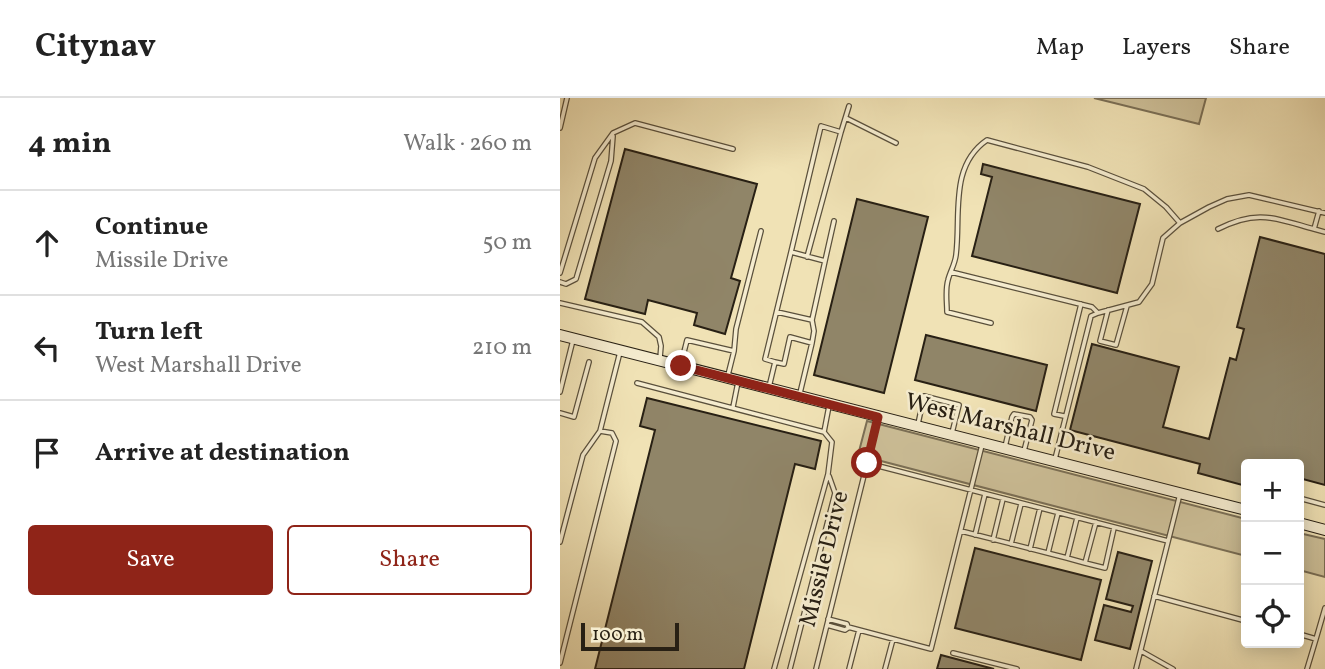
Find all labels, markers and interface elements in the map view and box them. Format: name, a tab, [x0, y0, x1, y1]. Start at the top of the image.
text: Citynav	[35, 25, 156, 71]
text: Map	[1036, 31, 1084, 65]
text: Layers	[1122, 31, 1191, 65]
text: Share	[1229, 31, 1290, 65]
text: 4 min	[28, 123, 112, 165]
text: Walk · 260 m	[403, 128, 532, 160]
text: Continue	[95, 209, 208, 245]
icon: ahead	[28, 224, 66, 262]
text: 50 m	[483, 227, 532, 259]
text: Missile Drive	[95, 245, 229, 277]
text: Turn left	[95, 314, 203, 350]
icon: left	[28, 329, 66, 367]
text: 210 m	[472, 332, 532, 364]
text: West Marshall Drive	[95, 350, 302, 382]
route end	[665, 350, 696, 381]
street label: West Marshall Drive	[901, 385, 1119, 471]
icon: arrive	[28, 434, 66, 472]
text: Arrive at destination	[95, 435, 350, 471]
route start	[851, 447, 882, 478]
map controls	[1241, 459, 1304, 648]
button: +	[1241, 459, 1304, 522]
street label: Missile Drive	[792, 487, 858, 631]
button: −	[1241, 522, 1304, 585]
button: Save	[28, 525, 273, 595]
button: Share	[287, 525, 532, 595]
button: locate	[1241, 585, 1304, 648]
scale bar	[581, 620, 679, 652]
text: 100 m	[592, 622, 643, 648]

